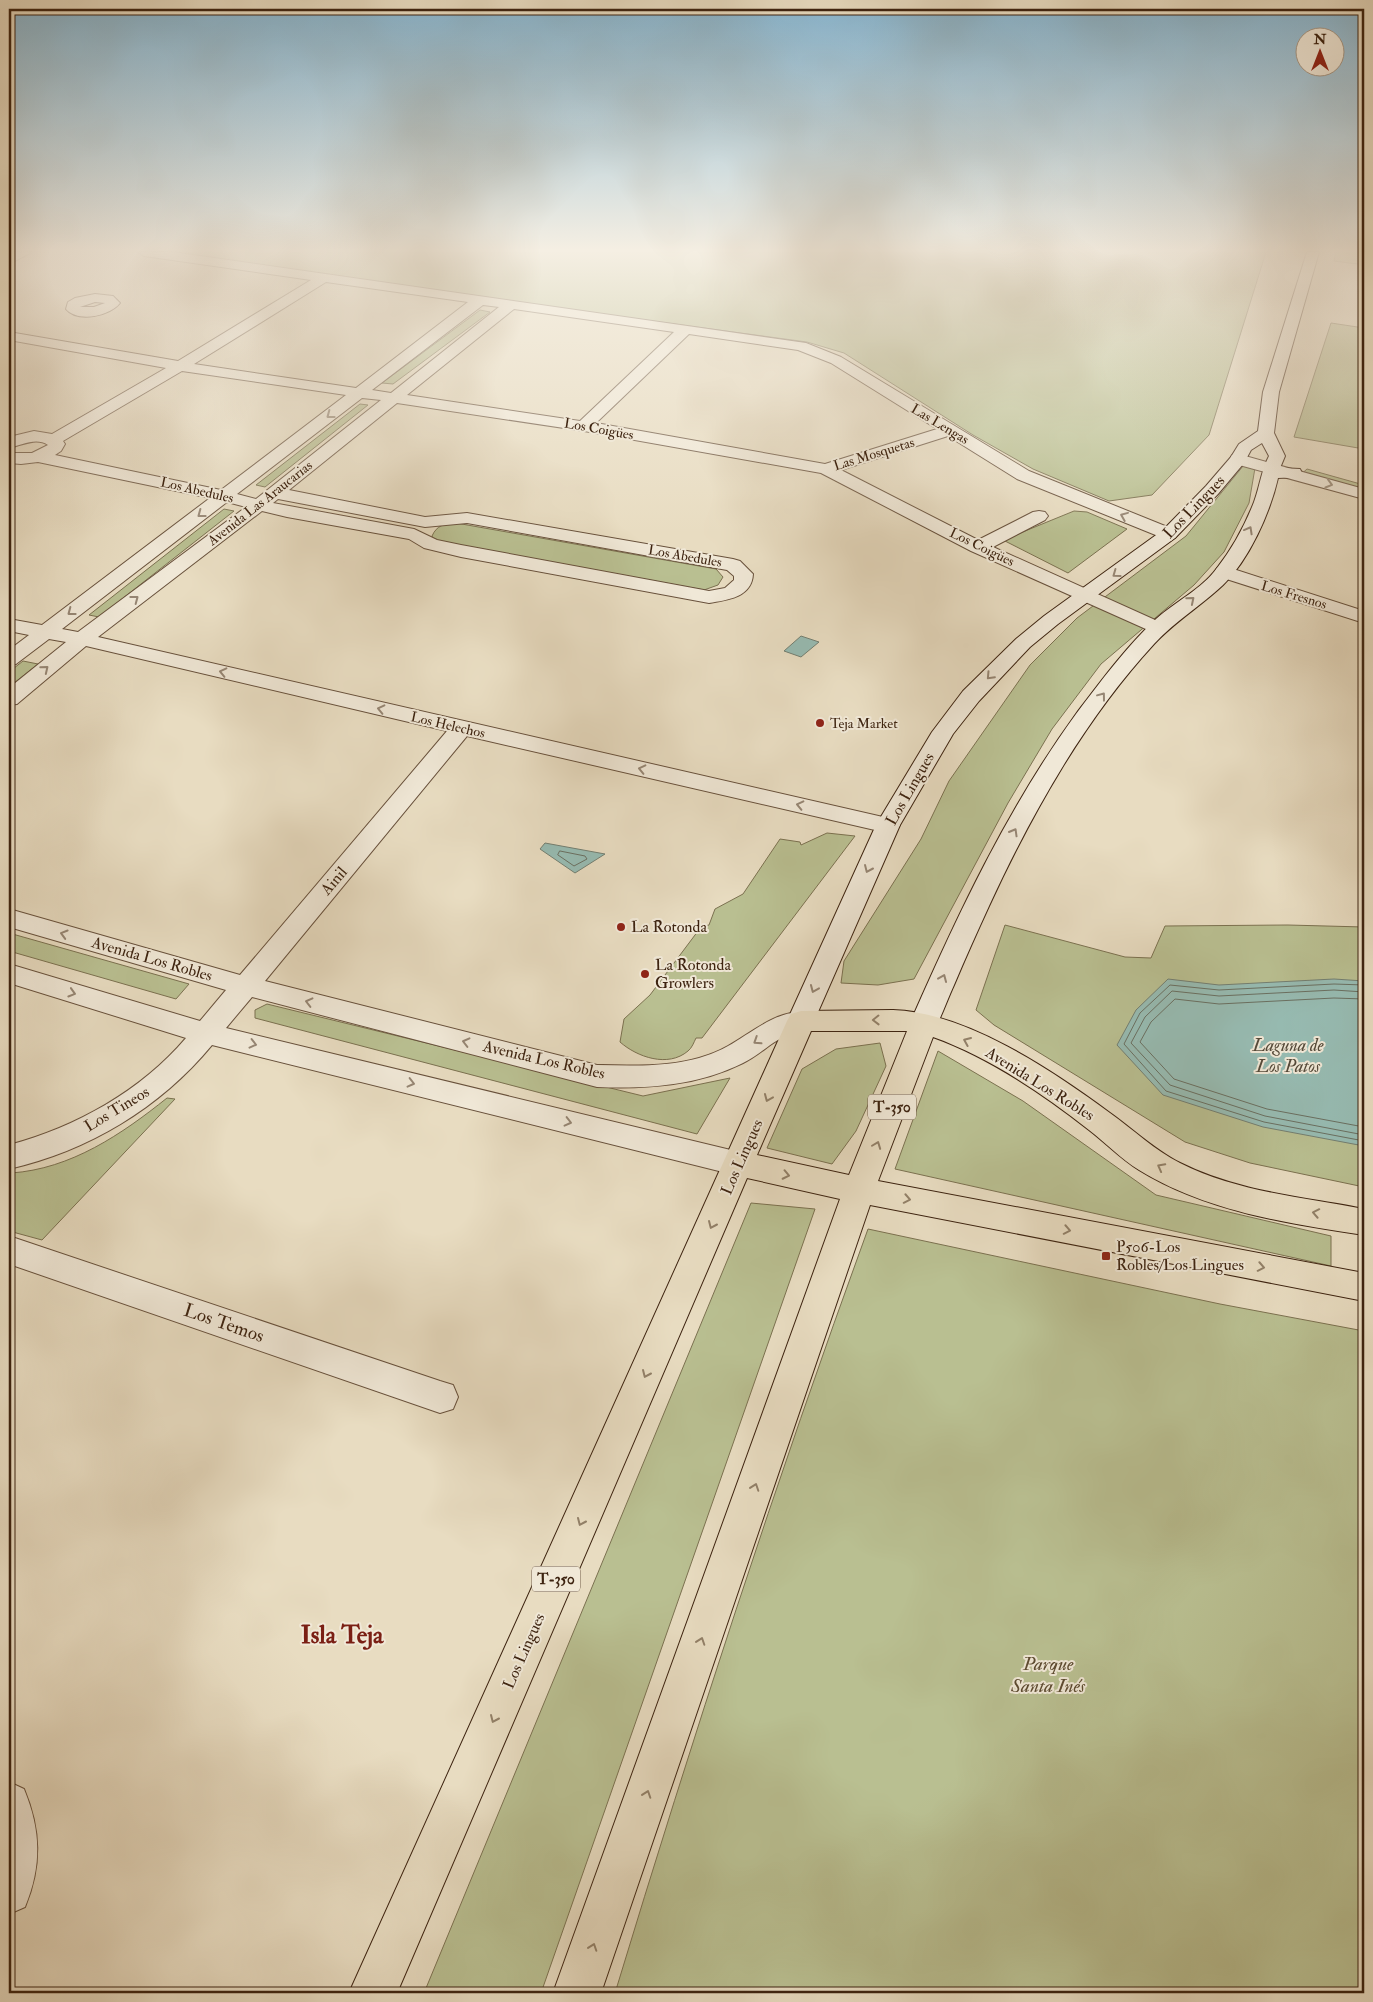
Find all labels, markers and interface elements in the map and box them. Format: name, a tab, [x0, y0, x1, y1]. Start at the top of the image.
north arrow	[1296, 28, 1346, 78]
text: N	[1313, 31, 1327, 48]
street label: Las Lengas	[908, 400, 972, 448]
one-way arrow	[327, 410, 336, 418]
street label: Los Coigües	[563, 415, 635, 444]
street label: Las Mosquetas	[831, 434, 917, 474]
street label: Avenida Las Araucarias	[203, 457, 316, 550]
street label: Los Lingues	[1159, 471, 1229, 543]
street label: Los Abedules	[159, 473, 235, 507]
one-way arrow	[1325, 478, 1333, 488]
one-way arrow	[197, 508, 207, 517]
one-way arrow	[1120, 512, 1129, 522]
street label: Los Coigües	[947, 524, 1017, 570]
one-way arrow	[1242, 526, 1252, 535]
street label: Los Abedules	[647, 541, 723, 571]
one-way arrow	[1112, 568, 1122, 577]
street label: Los Fresnos	[1259, 577, 1329, 613]
one-way arrow	[129, 596, 139, 605]
one-way arrow	[1185, 598, 1194, 606]
one-way arrow	[67, 606, 77, 615]
one-way arrow	[40, 665, 49, 674]
one-way arrow	[218, 667, 227, 678]
one-way arrow	[986, 670, 995, 679]
one-way arrow	[1096, 692, 1105, 702]
one-way arrow	[376, 704, 385, 715]
street label: Los Helechos	[409, 708, 487, 742]
place label: Teja Market	[830, 715, 898, 732]
marker: Teja Market	[814, 717, 826, 729]
street label: Los Lingues	[881, 749, 939, 829]
one-way arrow	[637, 764, 646, 775]
one-way arrow	[796, 800, 805, 811]
one-way arrow	[1007, 828, 1017, 837]
street label: Ainil	[316, 863, 352, 900]
one-way arrow	[864, 864, 874, 873]
place label: La Rotonda	[631, 917, 707, 937]
marker: La Rotonda	[615, 921, 627, 933]
one-way arrow	[60, 929, 69, 939]
street label: Avenida Los Robles	[88, 932, 215, 986]
place label: La Rotonda Growlers	[655, 955, 731, 993]
marker: La Rotonda Growlers	[639, 968, 651, 980]
one-way arrow	[937, 974, 948, 983]
one-way arrow	[810, 984, 820, 993]
one-way arrow	[68, 987, 76, 997]
one-way arrow	[304, 997, 313, 1008]
one-way arrow	[872, 1015, 880, 1025]
water label: Laguna de Los Patos	[1251, 1034, 1325, 1078]
one-way arrow	[753, 1035, 762, 1044]
street label: Avenida Los Robles	[480, 1036, 607, 1084]
one-way arrow	[963, 1036, 972, 1047]
one-way arrow	[462, 1037, 471, 1048]
one-way arrow	[248, 1038, 257, 1049]
street label: Avenida Los Robles	[981, 1042, 1098, 1126]
one-way arrow	[406, 1077, 415, 1088]
street label: Los Tineos	[81, 1082, 153, 1136]
one-way arrow	[763, 1093, 774, 1102]
road number: T-350	[868, 1094, 916, 1120]
one-way arrow	[564, 1116, 573, 1127]
street label: Los Lingues	[716, 1116, 768, 1198]
one-way arrow	[871, 1141, 881, 1150]
one-way arrow	[1158, 1163, 1167, 1173]
one-way arrow	[782, 1169, 791, 1179]
one-way arrow	[903, 1194, 912, 1204]
one-way arrow	[1312, 1208, 1321, 1218]
one-way arrow	[708, 1220, 718, 1229]
one-way arrow	[1062, 1224, 1071, 1234]
place label: P506-Los Robles/Los Lingues	[1116, 1237, 1244, 1275]
marker: P506-Los Robles/Los Lingues	[1100, 1250, 1112, 1262]
one-way arrow	[1256, 1261, 1265, 1272]
street label: Los Temos	[181, 1298, 267, 1348]
one-way arrow	[642, 1369, 653, 1378]
one-way arrow	[749, 1484, 759, 1492]
one-way arrow	[576, 1517, 587, 1526]
road number: T-350	[532, 1566, 580, 1592]
street label: Los Lingues	[498, 1610, 550, 1692]
district label: Isla Teja	[301, 1620, 384, 1651]
one-way arrow	[695, 1637, 705, 1645]
park label: Parque Santa Inés	[1010, 1652, 1086, 1698]
one-way arrow	[490, 1714, 501, 1723]
one-way arrow	[641, 1790, 651, 1799]
one-way arrow	[587, 1944, 597, 1952]

